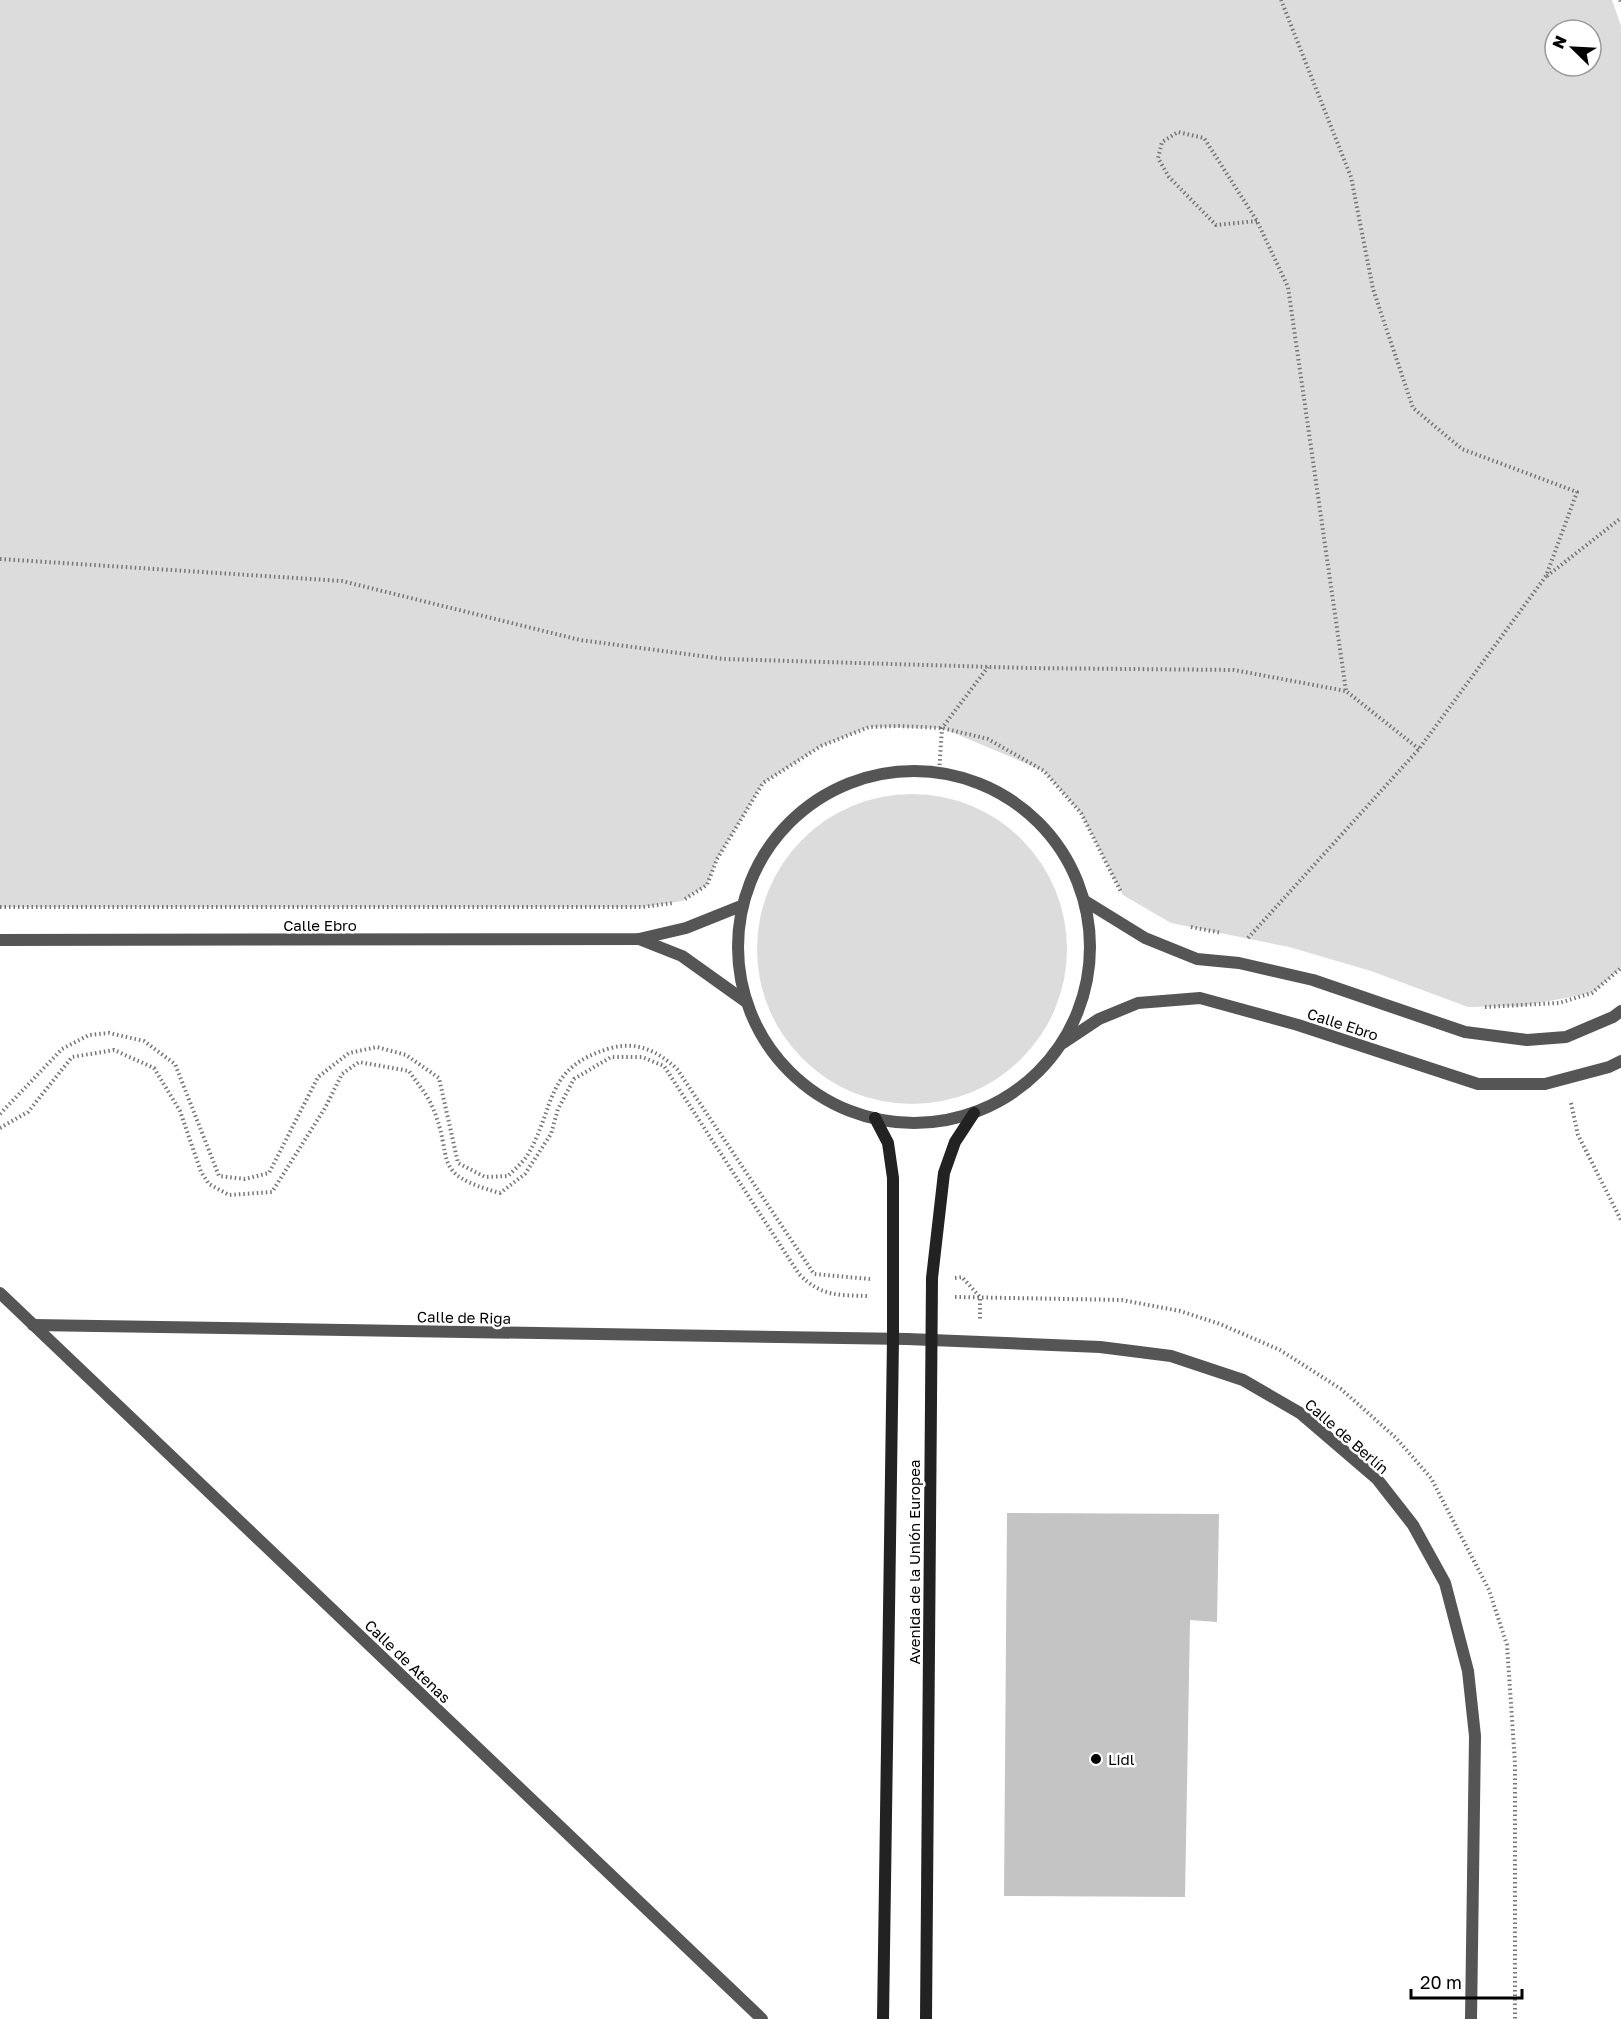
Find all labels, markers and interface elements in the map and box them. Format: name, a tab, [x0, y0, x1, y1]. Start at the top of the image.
north arrow	[1543, 18, 1603, 78]
text: N	[1548, 32, 1571, 52]
street label: Calle Ebro	[283, 916, 357, 934]
street label: Calle Ebro	[1305, 1004, 1381, 1044]
street label: Calle de Riga	[417, 1307, 511, 1327]
street label: Calle de Berlín	[1302, 1395, 1392, 1477]
street label: Avenida de la Unión Europea	[905, 1460, 923, 1664]
street label: Calle de Atenas	[361, 1616, 455, 1706]
place label: Lidl	[1108, 1750, 1135, 1768]
marker: Lidl	[1089, 1752, 1103, 1766]
scale bar	[1411, 1962, 1522, 2000]
text: 20 m	[1420, 1971, 1462, 1993]

